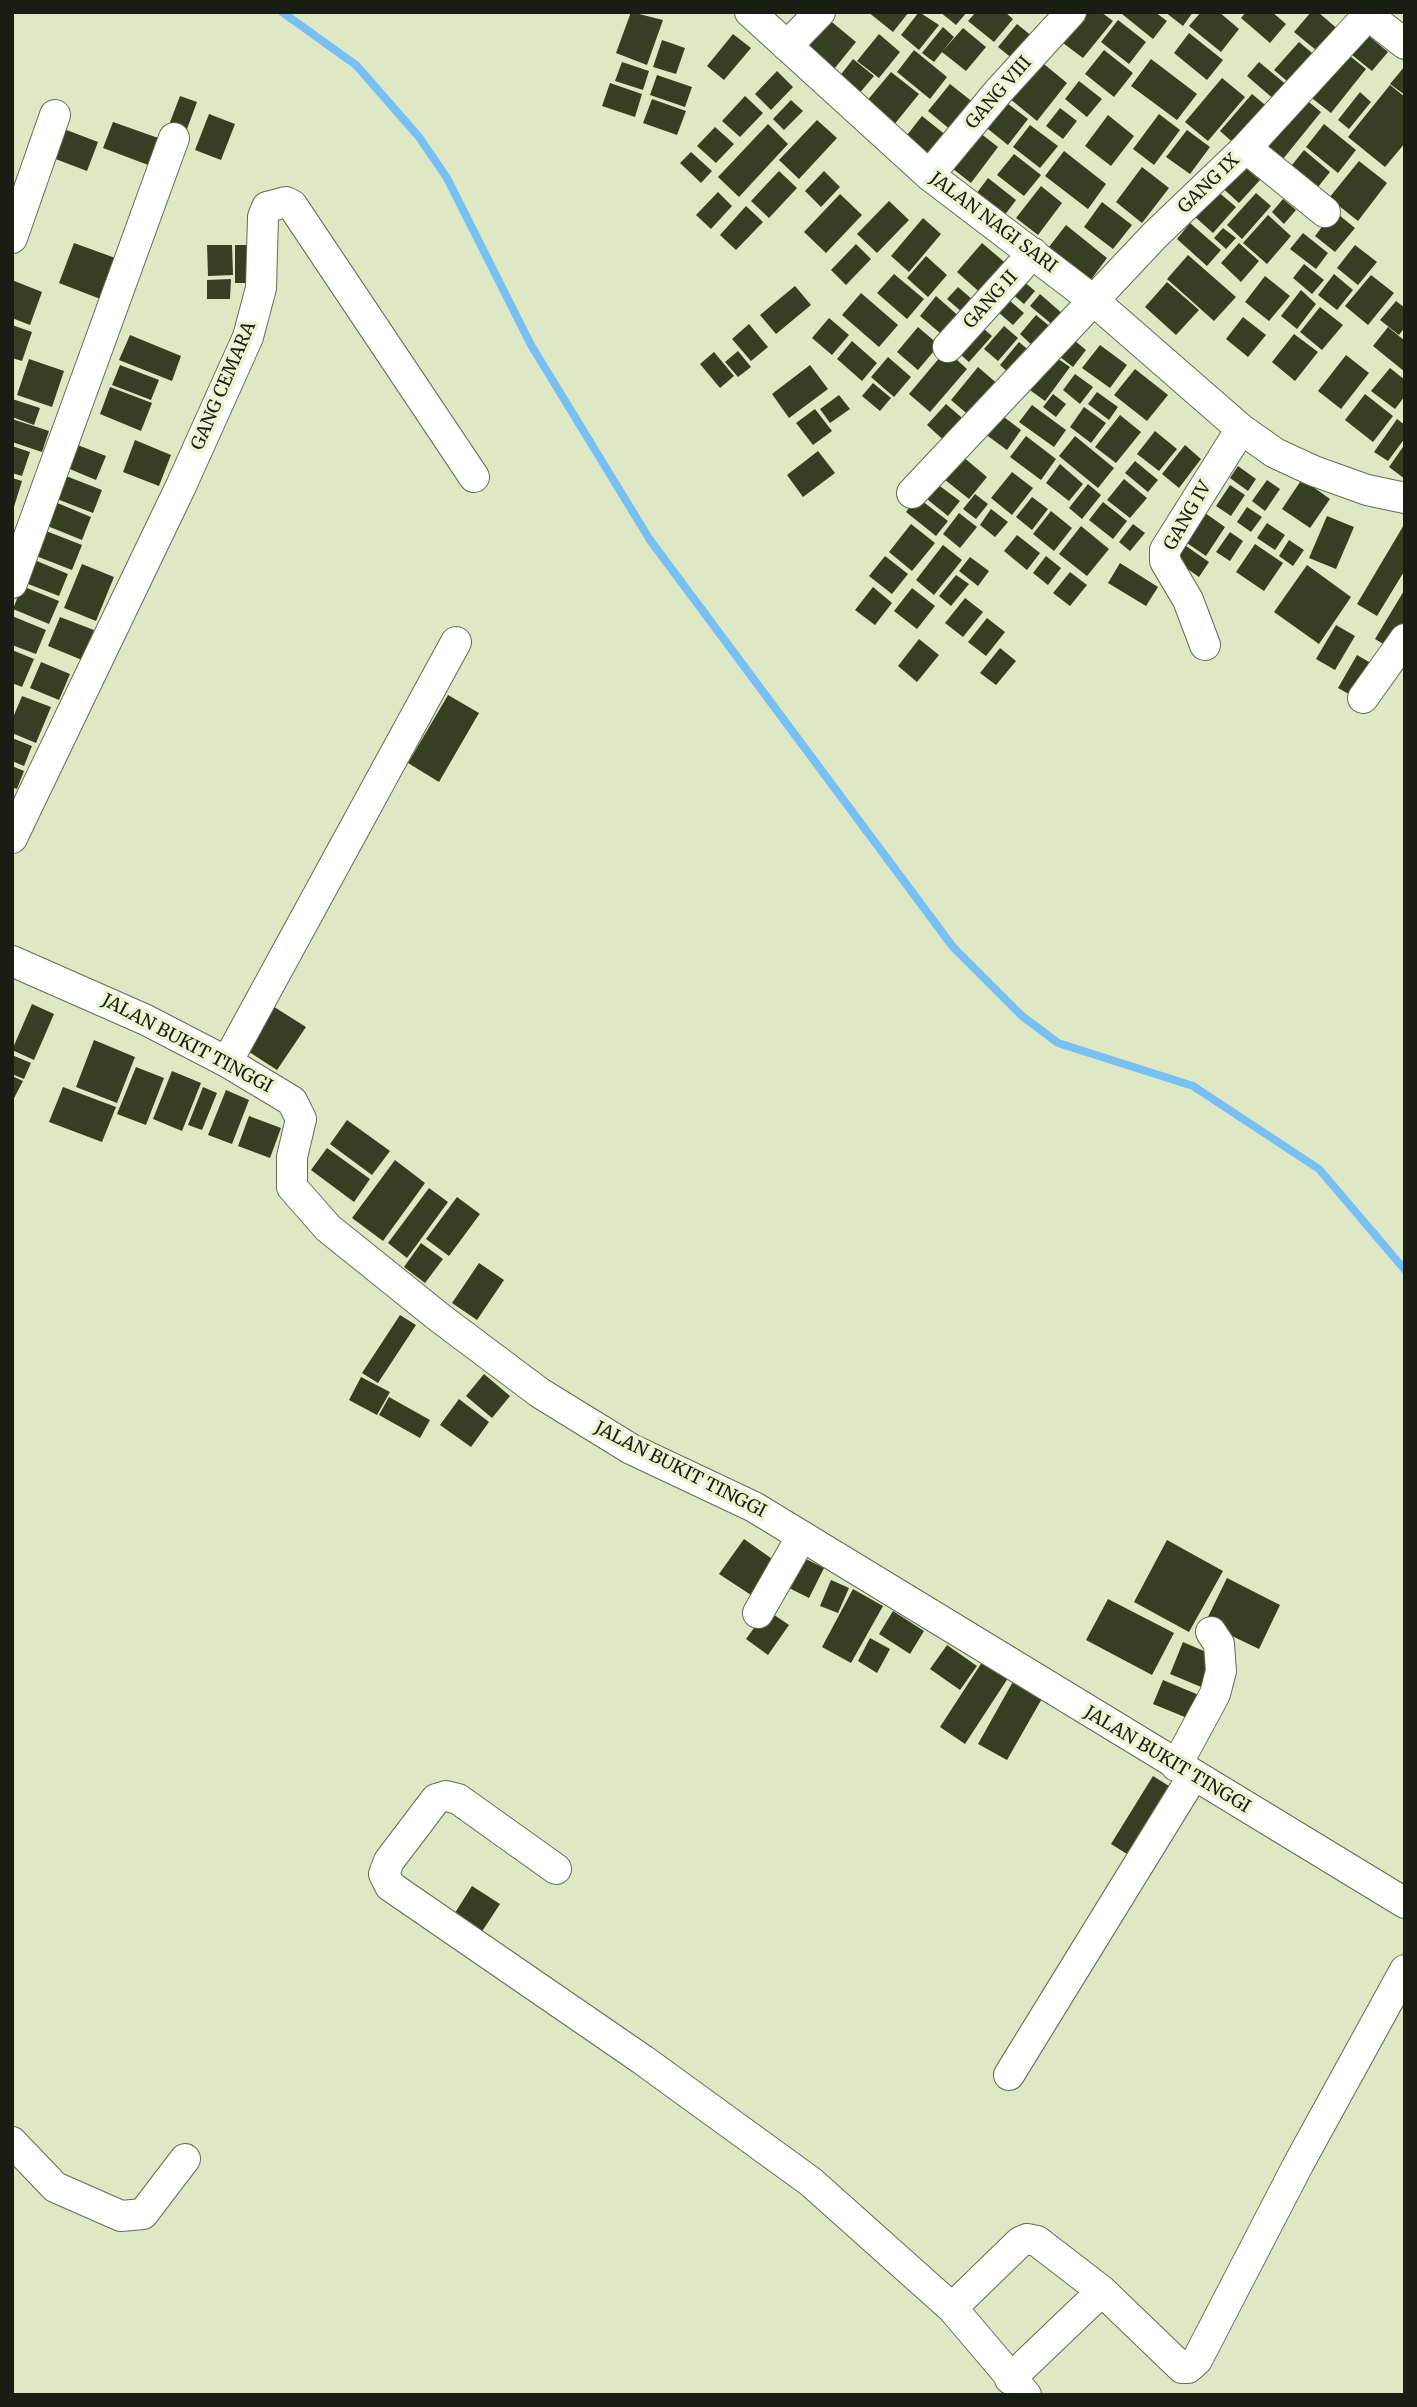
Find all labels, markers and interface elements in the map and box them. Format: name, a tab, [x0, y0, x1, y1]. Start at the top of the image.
street label: GANG VIII	[962, 52, 1036, 134]
street label: GANG IX	[1174, 150, 1244, 218]
street label: JALAN NAGI SARI	[925, 168, 1061, 278]
street label: GANG II	[959, 267, 1023, 333]
street label: GANG CEMARA	[187, 319, 261, 453]
street label: GANG IV	[1160, 478, 1216, 554]
street label: JALAN BUKIT TINGGI	[98, 990, 276, 1098]
street label: JALAN BUKIT TINGGI	[591, 1417, 769, 1523]
street label: JALAN BUKIT TINGGI	[1080, 1702, 1254, 1818]

